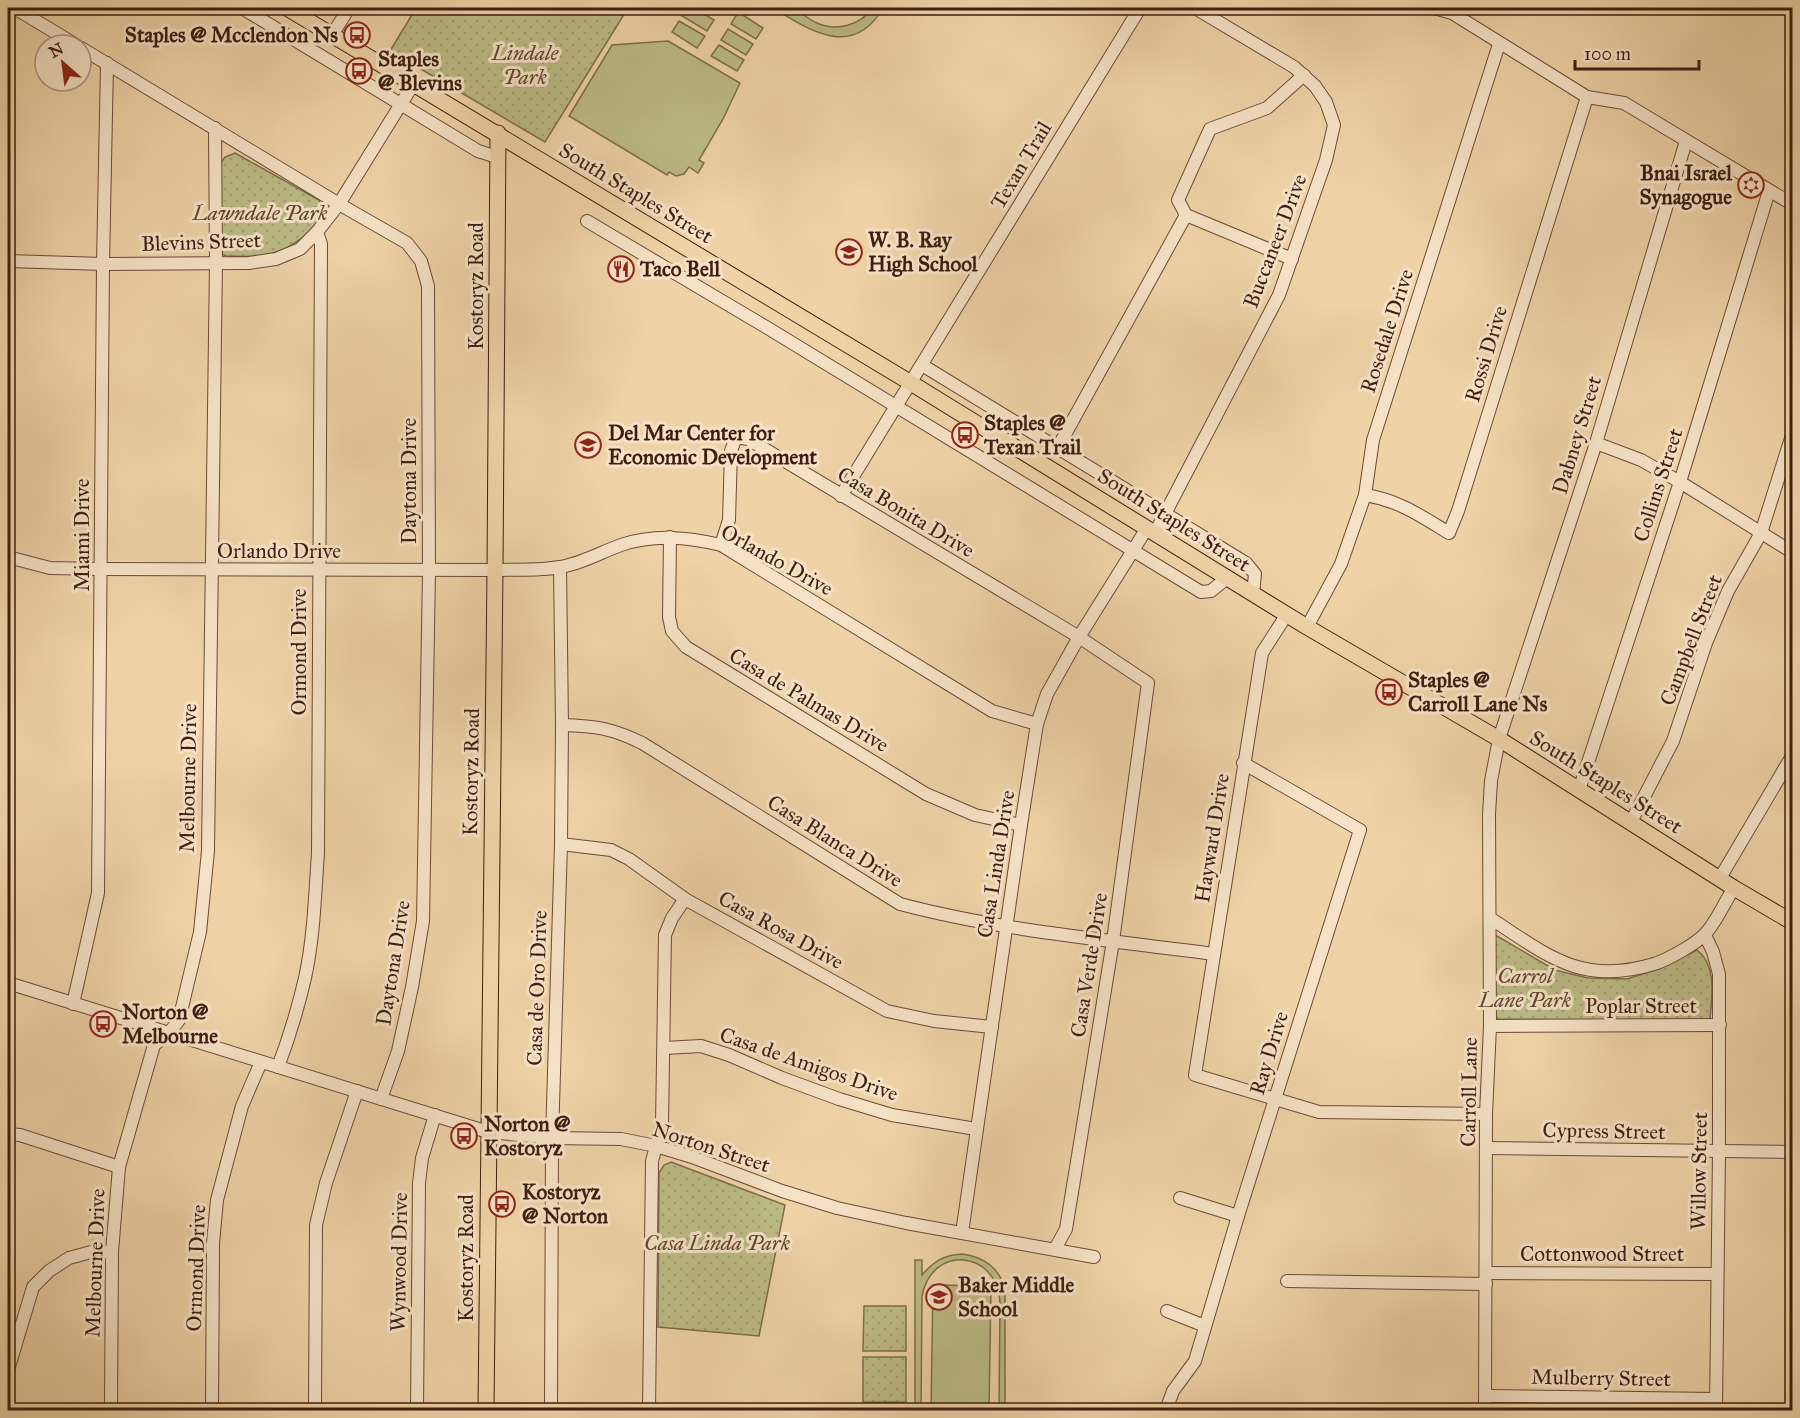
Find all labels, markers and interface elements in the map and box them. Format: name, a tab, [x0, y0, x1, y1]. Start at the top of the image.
bus stop icon: Staples @ Mcclendon Ns	[342, 20, 372, 50]
place label: Staples @ Mcclendon Ns	[125, 22, 338, 48]
north arrow	[33, 33, 93, 93]
scale bar	[1575, 33, 1700, 71]
text: N	[46, 38, 67, 62]
park label: Lindale Park	[491, 40, 560, 90]
text: 100 m	[1584, 43, 1631, 65]
place label: Staples @ Blevins	[378, 46, 462, 96]
bus stop icon: Staples @ Blevins	[344, 56, 374, 86]
street label: Texan Trail	[985, 116, 1057, 214]
street label: South Staples Street	[554, 137, 718, 250]
place label: Bnai Israel Synagogue	[1640, 160, 1733, 210]
street label: Buccaneer Drive	[1238, 170, 1313, 312]
synagogue icon: Bnai Israel Synagogue	[1736, 170, 1766, 200]
park label: Lawndale Park	[191, 200, 328, 226]
street label: Kostoryz Road	[463, 222, 489, 350]
street label: Blevins Street	[141, 227, 262, 257]
place label: W. B. Ray High School	[868, 227, 979, 277]
school or university icon: W. B. Ray High School	[834, 237, 864, 267]
restaurant icon: Taco Bell	[606, 254, 636, 284]
place label: Taco Bell	[639, 256, 721, 282]
street label: Rosedale Drive	[1355, 266, 1419, 396]
street label: Rossi Drive	[1459, 302, 1513, 405]
street label: Dabney Street	[1547, 372, 1607, 497]
place label: Staples @ Texan Trail	[983, 410, 1083, 460]
street label: Daytona Drive	[396, 418, 422, 544]
place label: Del Mar Center for Economic Development	[608, 420, 818, 470]
bus stop icon: Staples @ Texan Trail	[950, 420, 980, 450]
street label: Collins Street	[1627, 424, 1689, 545]
school or university icon: Del Mar Center for Economic Development	[573, 430, 603, 460]
street label: Casa Bonita Drive	[833, 461, 979, 563]
street label: South Staples Street	[1093, 463, 1256, 578]
street label: Miami Drive	[69, 478, 95, 591]
street label: Orlando Drive	[716, 519, 838, 602]
street label: Orlando Drive	[217, 538, 341, 564]
street label: Campbell Street	[1654, 570, 1728, 709]
street label: Ormond Drive	[286, 588, 312, 716]
street label: Casa de Palmas Drive	[725, 642, 894, 758]
place label: Staples @ Carroll Lane Ns	[1408, 667, 1548, 717]
bus stop icon: Staples @ Carroll Lane Ns	[1374, 677, 1404, 707]
street label: Melbourne Drive	[174, 703, 202, 853]
street label: Kostoryz Road	[457, 707, 485, 836]
street label: South Staples Street	[1525, 725, 1688, 840]
street label: Hayward Drive	[1189, 771, 1235, 905]
street label: Casa Linda Drive	[971, 788, 1021, 940]
street label: Casa Blanca Drive	[762, 789, 908, 893]
street label: Casa Rosa Drive	[714, 885, 848, 975]
street label: Casa Verde Drive	[1065, 891, 1113, 1039]
street label: Daytona Drive	[370, 898, 416, 1028]
street label: Casa de Oro Drive	[521, 910, 553, 1066]
park label: Carrol Lane Park	[1478, 963, 1572, 1013]
street label: Poplar Street	[1585, 993, 1697, 1019]
place label: Norton @ Melbourne	[122, 999, 218, 1049]
street label: Ray Drive	[1244, 1008, 1294, 1098]
bus stop icon: Norton @ Melbourne	[88, 1009, 118, 1039]
street label: Casa de Amigos Drive	[716, 1021, 902, 1107]
street label: Carroll Lane	[1455, 1037, 1483, 1147]
place label: Norton @ Kostoryz	[484, 1111, 571, 1161]
street label: Willow Street	[1685, 1111, 1713, 1230]
street label: Norton Street	[649, 1116, 774, 1178]
street label: Cypress Street	[1542, 1117, 1666, 1145]
bus stop icon: Norton @ Kostoryz	[449, 1121, 479, 1151]
place label: Kostoryz @ Norton	[522, 1179, 609, 1229]
street label: Melbourne Drive	[79, 1188, 111, 1338]
bus stop icon: Kostoryz @ Norton	[487, 1189, 517, 1219]
street label: Wynwood Drive	[385, 1192, 413, 1332]
street label: Kostoryz Road	[453, 1194, 479, 1322]
street label: Ormond Drive	[181, 1204, 211, 1332]
park label: Casa Linda Park	[644, 1230, 791, 1256]
street label: Cottonwood Street	[1520, 1241, 1685, 1267]
place label: Baker Middle School	[958, 1272, 1075, 1322]
school or university icon: Baker Middle School	[924, 1282, 954, 1312]
street label: Mulberry Street	[1531, 1364, 1672, 1392]

